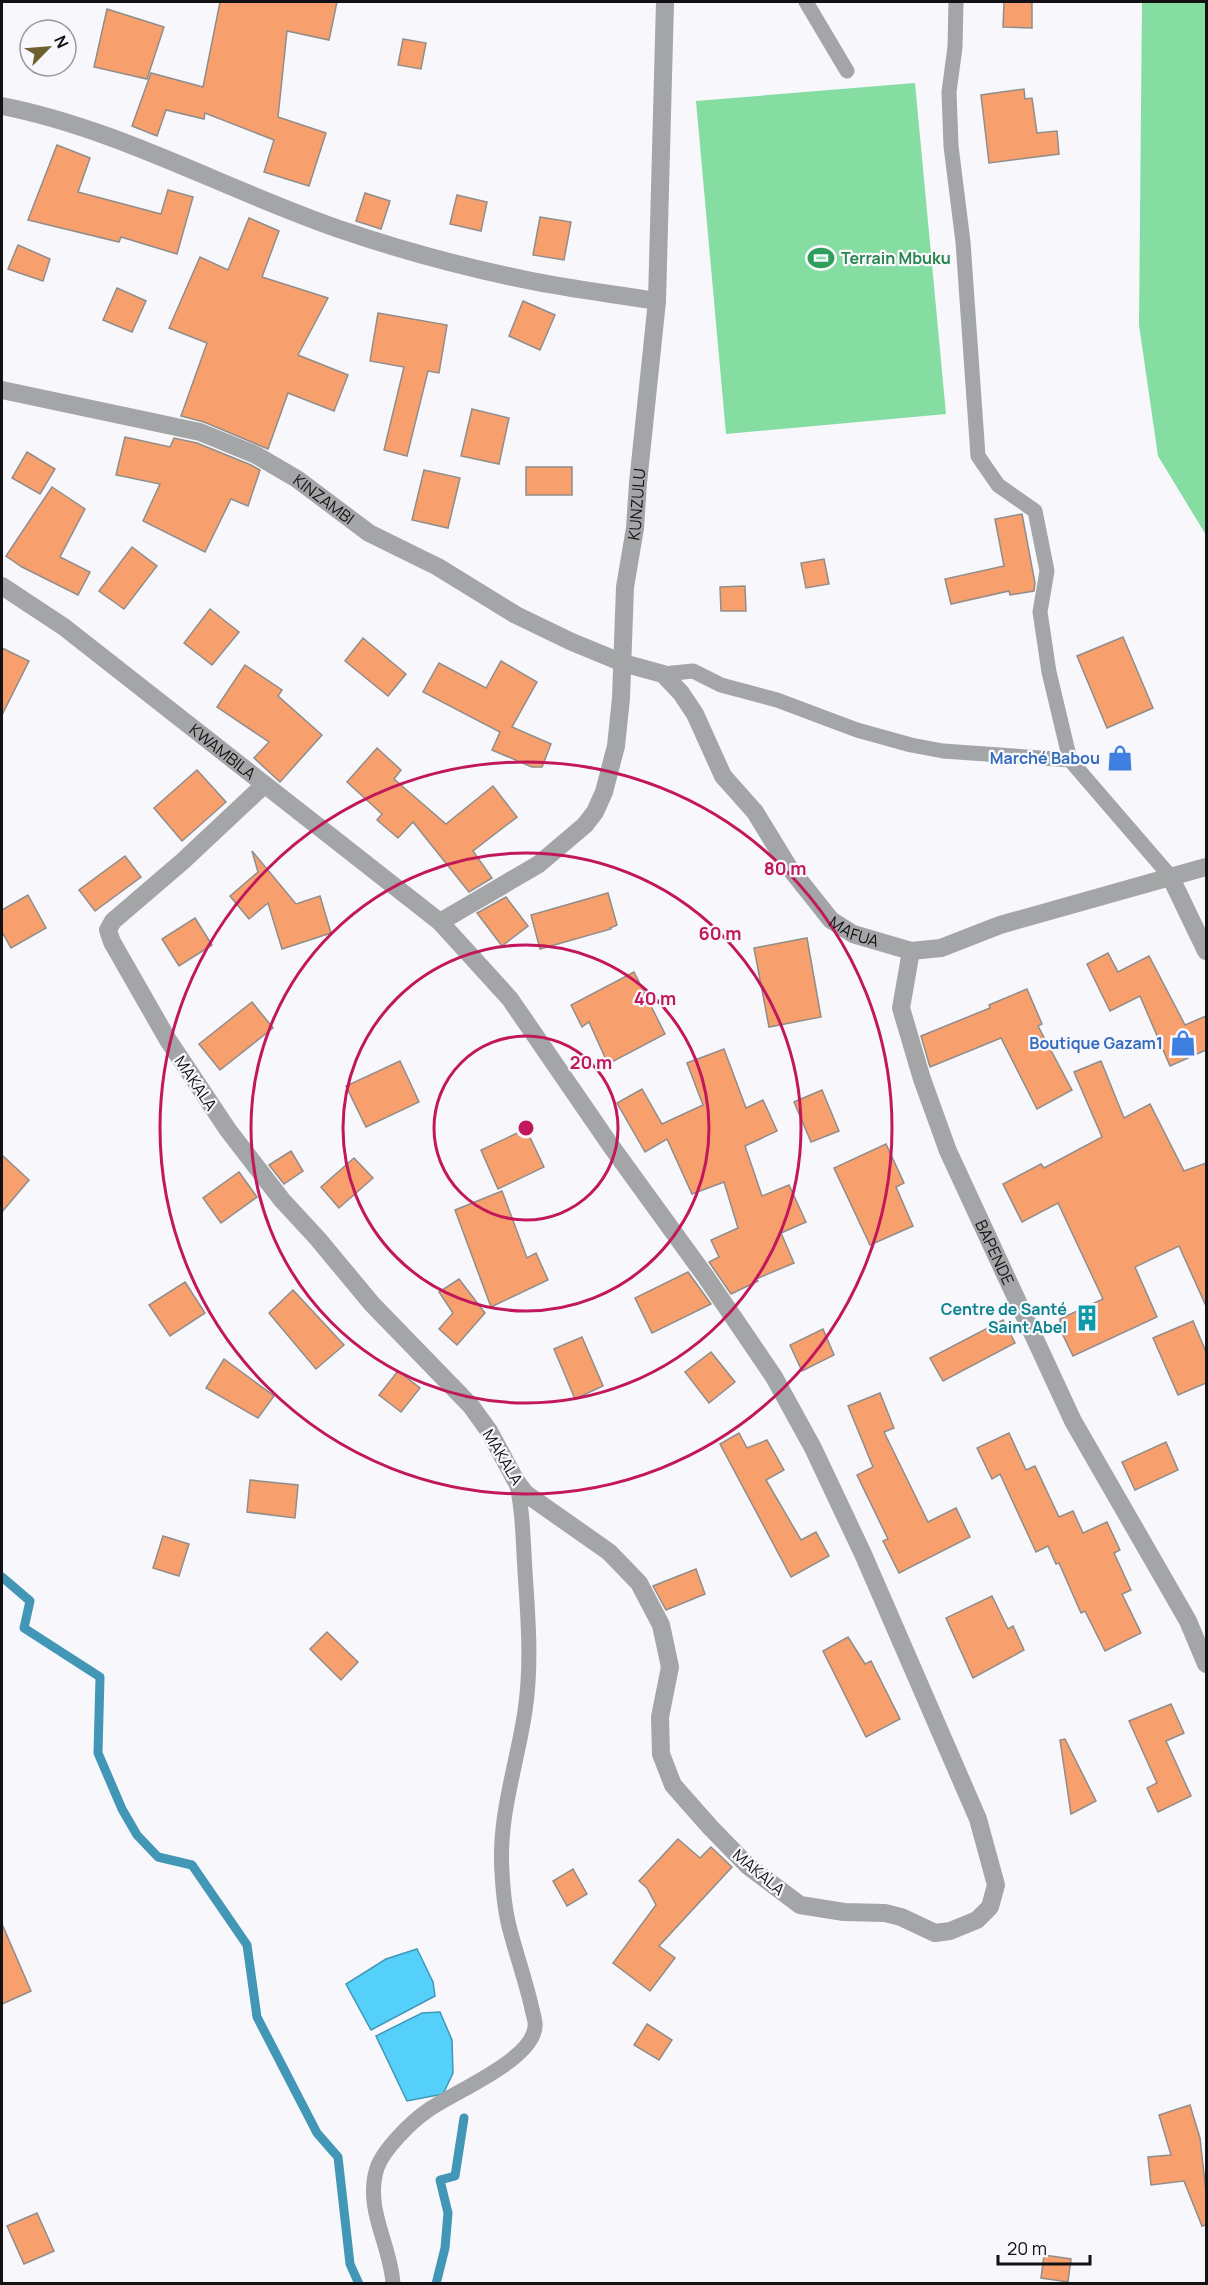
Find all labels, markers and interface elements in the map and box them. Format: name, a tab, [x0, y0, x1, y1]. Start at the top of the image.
north arrow	[18, 18, 78, 78]
text: N	[49, 32, 74, 52]
sports icon: Terrain Mbuku	[806, 243, 836, 273]
place label: Terrain Mbuku	[841, 247, 951, 269]
street label: KUNZULU	[622, 467, 650, 542]
street label: KINZAMBI	[289, 469, 359, 529]
street label: KWAMBILA	[185, 719, 260, 784]
shop icon: Marché Babou	[1105, 743, 1135, 773]
place label: Marché Babou	[990, 747, 1100, 769]
text: 80 m	[764, 856, 806, 880]
street label: MAFUA	[825, 911, 882, 952]
text: 60 m	[699, 921, 741, 945]
text: 40 m	[634, 986, 676, 1010]
shop icon: Boutique Gazam1	[1168, 1028, 1198, 1058]
place label: Boutique Gazam1	[1029, 1032, 1163, 1054]
text: 20 m	[570, 1050, 612, 1074]
street label: MAKALA	[170, 1051, 222, 1115]
centre of rings	[516, 1118, 536, 1138]
street label: BAPENDE	[970, 1216, 1019, 1288]
place label: Centre de Santé Saint Abel	[941, 1298, 1067, 1338]
building icon: Centre de Santé Saint Abel	[1072, 1303, 1102, 1333]
street label: MAKALA	[478, 1425, 528, 1489]
street label: MAKALA	[728, 1844, 790, 1900]
scale bar	[998, 2228, 1090, 2266]
text: 20 m	[1007, 2236, 1047, 2260]

